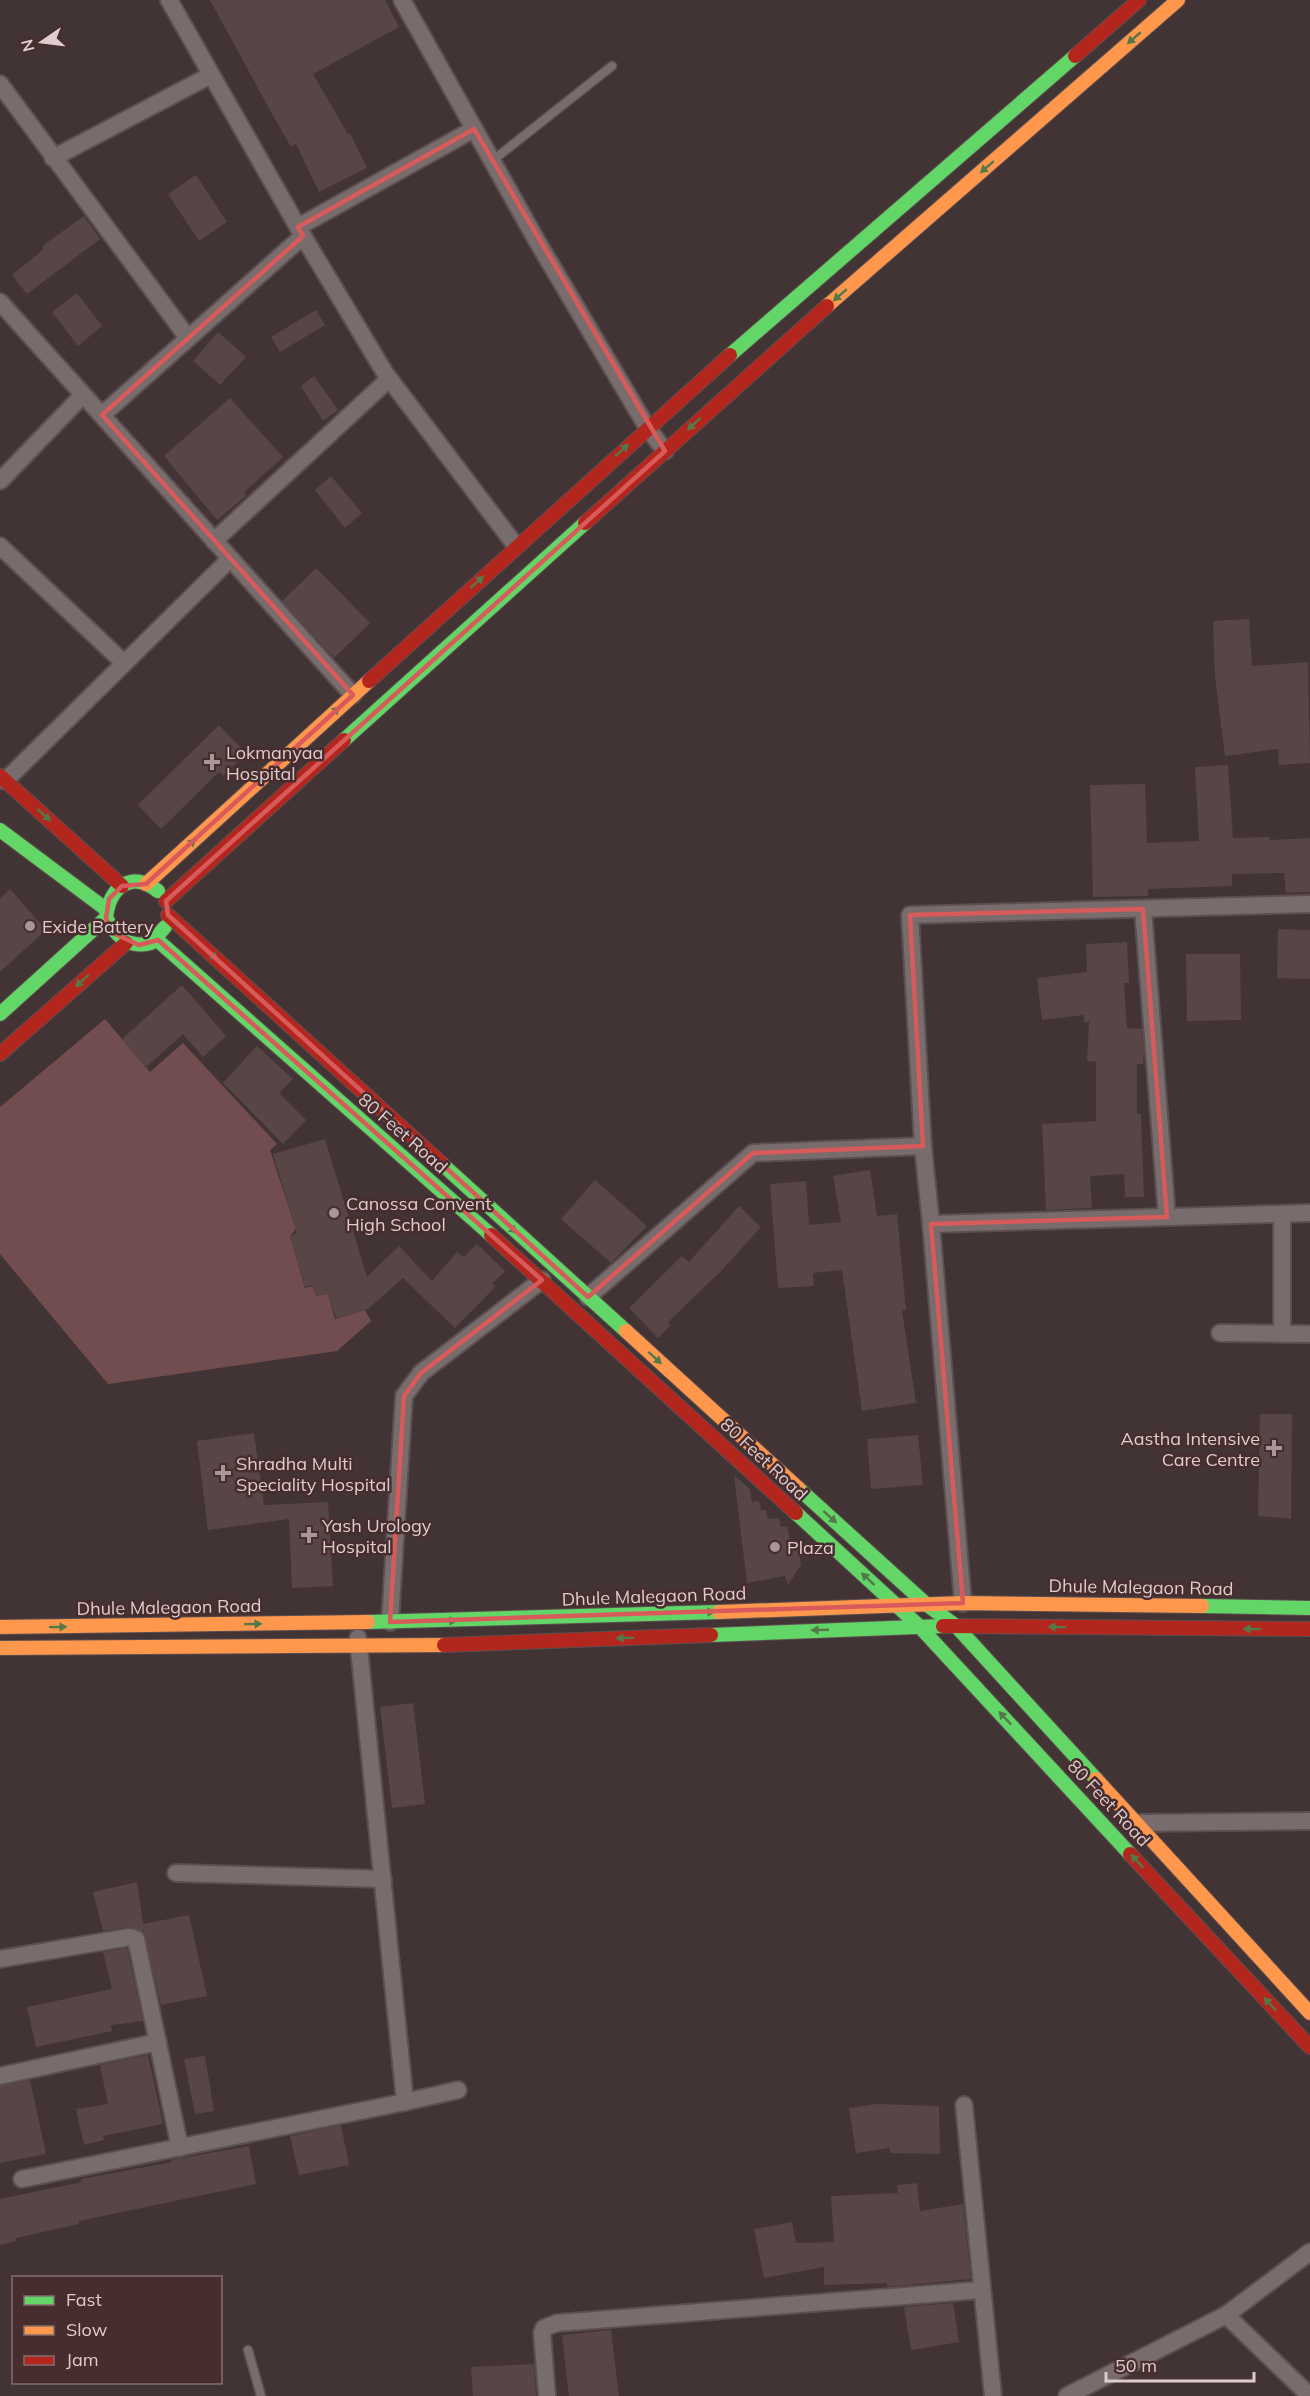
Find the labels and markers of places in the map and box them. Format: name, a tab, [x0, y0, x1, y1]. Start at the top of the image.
place label: Lokmanyaa Hospital	[226, 741, 323, 785]
marker: Lokmanyaa Hospital	[203, 753, 221, 771]
place label: Exide Battery	[42, 915, 154, 938]
marker: Exide Battery	[23, 919, 37, 933]
place label: Canossa Convent High School	[346, 1192, 491, 1236]
marker: Canossa Convent High School	[327, 1206, 341, 1220]
place label: Aastha Intensive Care Centre	[1121, 1427, 1260, 1471]
marker: Aastha Intensive Care Centre	[1265, 1439, 1283, 1457]
place label: Shradha Multi Speciality Hospital	[236, 1452, 391, 1496]
marker: Shradha Multi Speciality Hospital	[214, 1464, 232, 1482]
place label: Yash Urology Hospital	[321, 1514, 432, 1558]
marker: Yash Urology Hospital	[300, 1526, 318, 1544]
place label: Plaza	[787, 1536, 834, 1559]
marker: Plaza	[768, 1540, 782, 1554]

